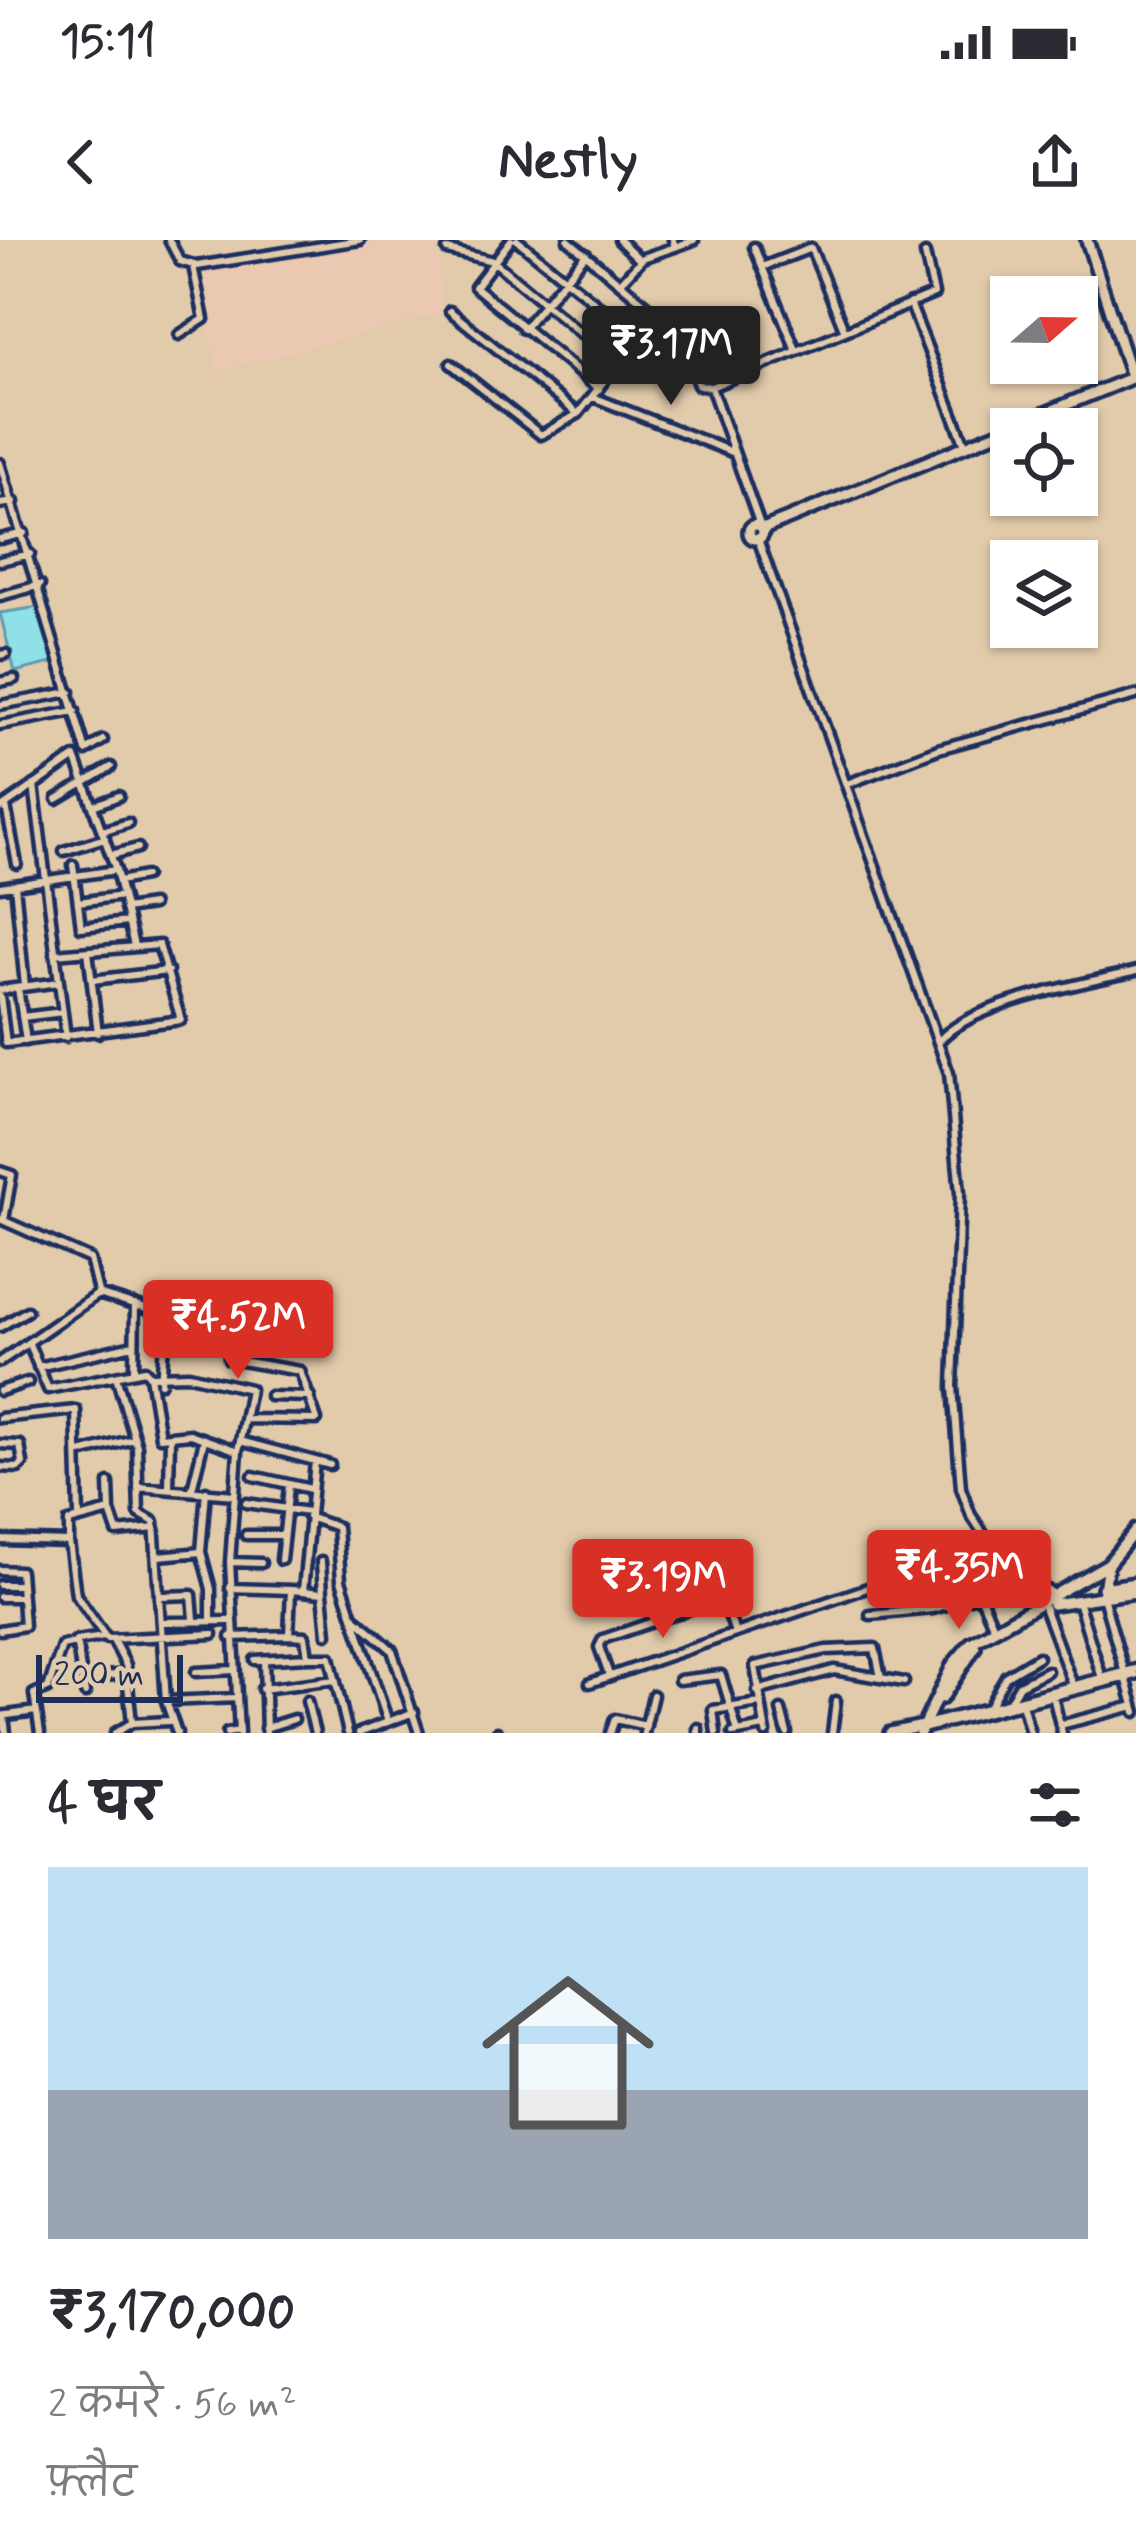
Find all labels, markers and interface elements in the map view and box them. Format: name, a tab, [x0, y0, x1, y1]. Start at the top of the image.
text: 15:11	[60, 13, 156, 72]
text: Nestly	[498, 127, 638, 198]
icon: back	[48, 129, 114, 195]
icon: share	[1022, 129, 1088, 195]
north arrow	[990, 276, 1098, 384]
map controls	[990, 276, 1098, 648]
pin: ₹3.17M	[573, 306, 769, 408]
text: ₹3.17M	[609, 319, 733, 370]
button: locate	[990, 408, 1098, 516]
button: layers	[990, 540, 1098, 648]
pin: ₹4.52M	[140, 1280, 336, 1382]
text: ₹4.52M	[170, 1293, 306, 1344]
pin: ₹4.35M	[861, 1530, 1057, 1632]
pin: ₹3.19M	[565, 1539, 761, 1641]
text: ₹4.35M	[894, 1543, 1024, 1594]
text: ₹3.19M	[599, 1552, 727, 1603]
scale bar	[36, 1649, 183, 1702]
text: 200 m	[54, 1654, 144, 1698]
text: 4 घर	[48, 1772, 159, 1838]
icon: filters	[1022, 1772, 1088, 1838]
icon: home	[460, 1945, 676, 2161]
text: ₹3,170,000	[48, 2281, 295, 2347]
text: 2 कमरे · 56 m²	[48, 2380, 297, 2431]
text: फ़्लैट	[48, 2459, 137, 2510]

